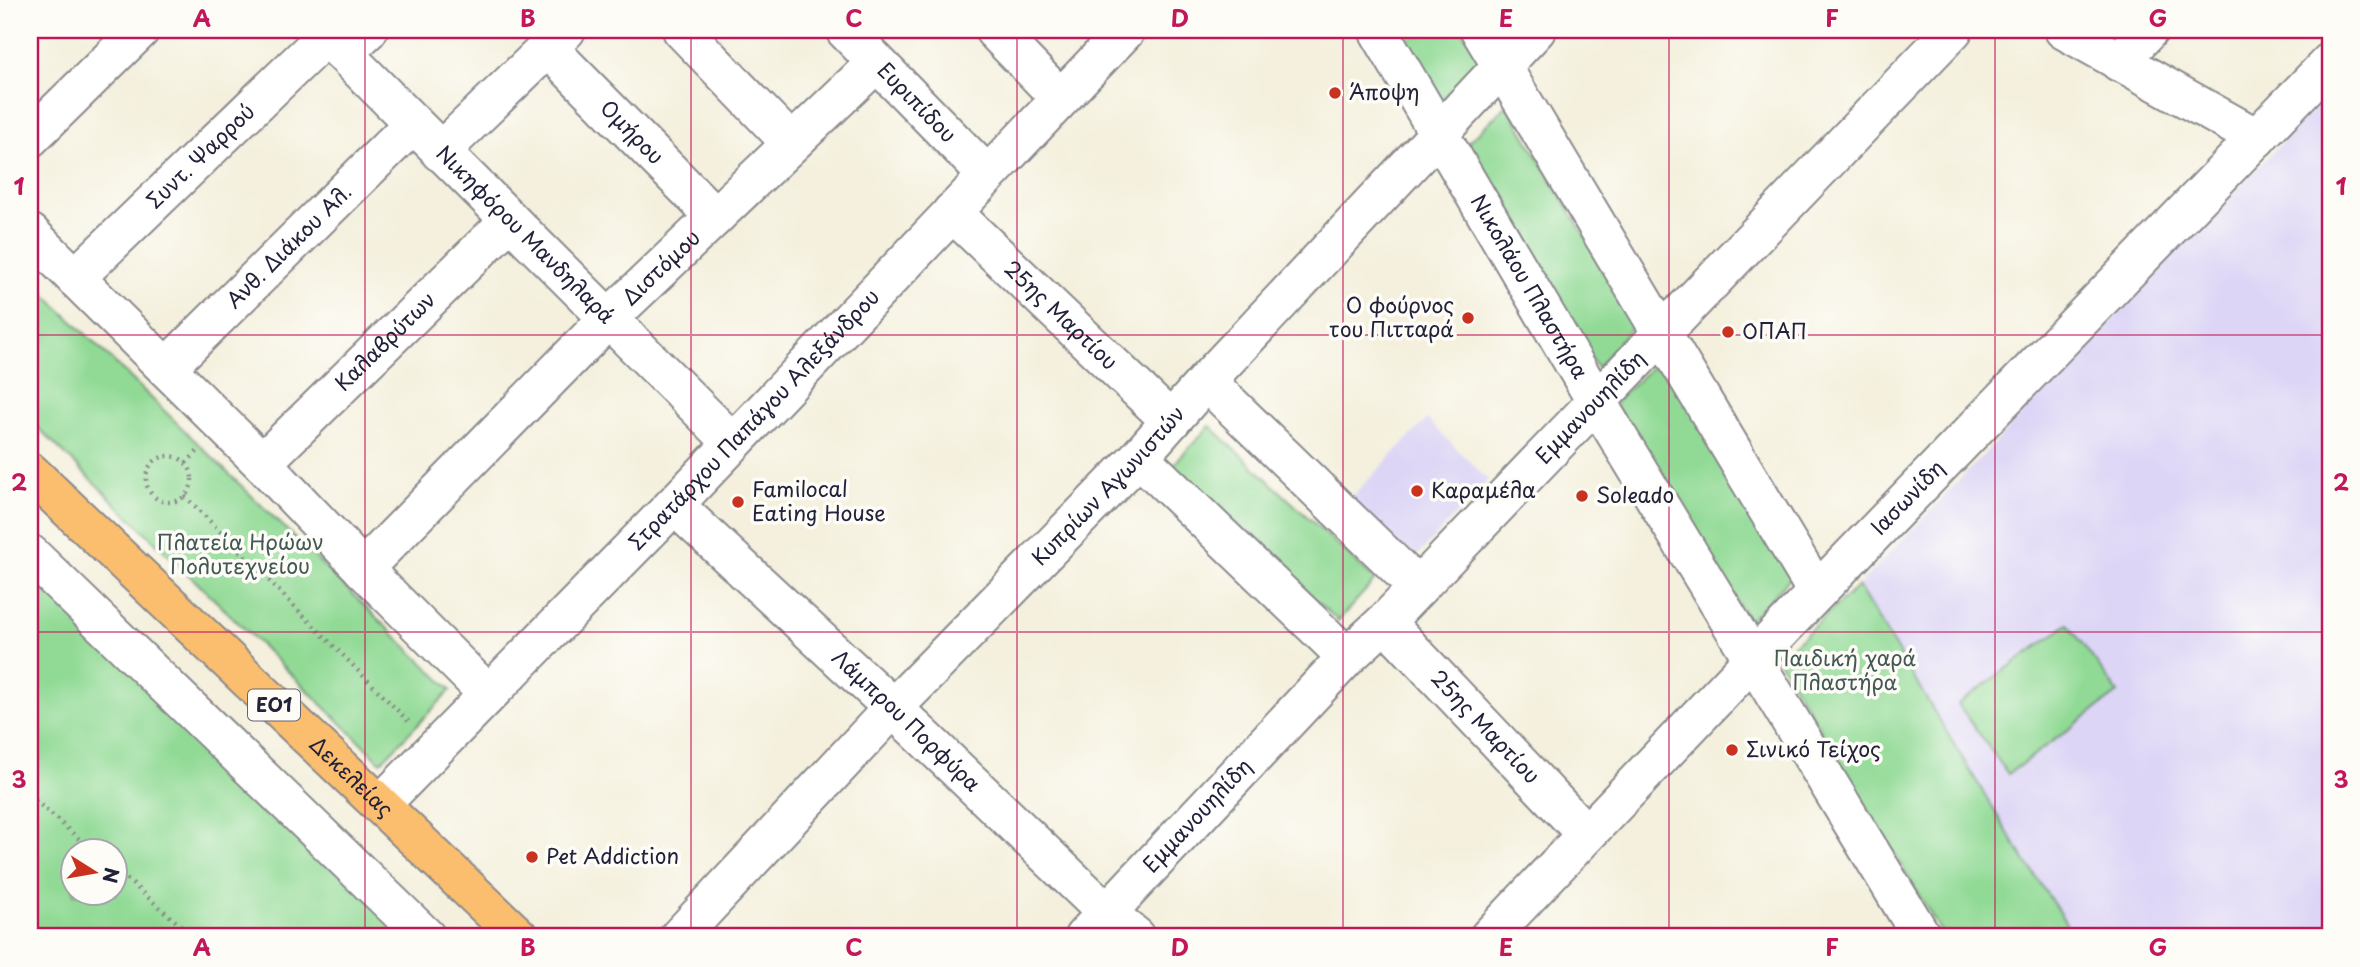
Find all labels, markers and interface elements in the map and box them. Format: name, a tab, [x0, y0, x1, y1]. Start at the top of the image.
text: A	[193, 0, 211, 35]
text: B	[520, 0, 536, 35]
text: C	[845, 0, 863, 35]
text: D	[1171, 0, 1189, 35]
text: E	[1499, 0, 1513, 35]
text: F	[1825, 0, 1839, 35]
text: G	[2149, 0, 2167, 35]
street label: Ευριπίδου	[871, 54, 965, 149]
place label: Άποψη	[1349, 75, 1420, 107]
marker: Άποψη	[1327, 85, 1343, 101]
street label: Ομήρου	[594, 92, 672, 171]
street label: Συντ. Ψαρρού	[138, 95, 261, 215]
street label: Νικηφόρου Μανδηλαρά	[430, 137, 623, 330]
text: 1	[14, 168, 25, 203]
text: 1	[2336, 168, 2347, 203]
street label: Ανθ. Διάκου Αλ.	[217, 175, 358, 315]
street label: Νικολάου Πλαστήρα	[1464, 188, 1598, 385]
street label: Διστόμου	[614, 221, 706, 312]
street label: 25ης Μαρτίου	[998, 252, 1126, 376]
street label: Στρατάρχου Παπάγου Αλεξάνδρου	[620, 281, 886, 557]
street label: Καλαβρύτων	[326, 283, 442, 398]
place label: Ο φούρνος του Πιτταρά	[1329, 288, 1454, 344]
marker: Ο φούρνος του Πιτταρά	[1460, 310, 1476, 326]
place label: ΟΠΑΠ	[1742, 314, 1807, 346]
marker: ΟΠΑΠ	[1720, 324, 1736, 340]
street label: Εμμανουηλίδη	[1527, 342, 1652, 470]
street label: Κυπρίων Αγωνιστών	[1023, 398, 1191, 572]
street label: Ιασωνίδη	[1863, 452, 1951, 541]
text: 2	[11, 464, 27, 499]
text: 2	[2333, 464, 2349, 499]
place label: Familocal Eating House	[752, 472, 886, 528]
place label: Καραμέλα	[1431, 473, 1536, 505]
place label: Soleado	[1596, 478, 1674, 510]
marker: Καραμέλα	[1409, 483, 1425, 499]
marker: Soleado	[1574, 488, 1590, 504]
marker: Familocal Eating House	[730, 494, 746, 510]
park label: Πλατεία Ηρώων Πολυτεχνείου	[156, 525, 324, 581]
street label: Λάμπρου Πορφύρα	[826, 641, 989, 798]
park label: Παιδική χαρά Πλαστήρα	[1774, 641, 1917, 697]
street label: 25ης Μαρτίου	[1424, 662, 1548, 790]
road number: ΕΟ1	[248, 690, 300, 720]
street label: Δεκελείας	[303, 728, 402, 824]
place label: Σινικό Τείχος	[1746, 732, 1881, 764]
marker: Σινικό Τείχος	[1724, 742, 1740, 758]
street label: Εμμανουηλίδη	[1134, 750, 1258, 879]
text: 3	[11, 761, 27, 796]
text: 3	[2333, 761, 2349, 796]
north arrow	[60, 838, 130, 908]
place label: Pet Addiction	[546, 839, 679, 871]
marker: Pet Addiction	[524, 849, 540, 865]
text: N	[96, 865, 127, 885]
text: A	[193, 929, 211, 964]
text: B	[520, 929, 536, 964]
text: C	[845, 929, 863, 964]
text: D	[1171, 929, 1189, 964]
text: E	[1499, 929, 1513, 964]
text: F	[1825, 929, 1839, 964]
text: G	[2149, 929, 2167, 964]

